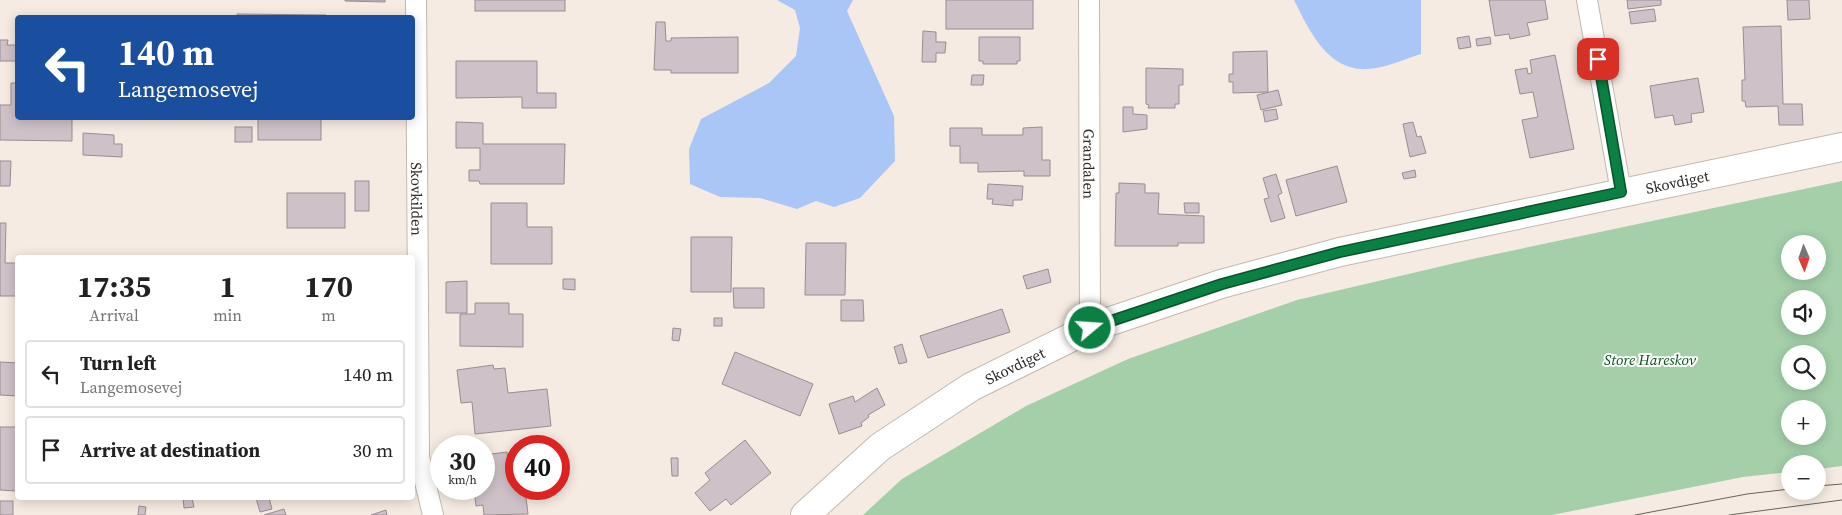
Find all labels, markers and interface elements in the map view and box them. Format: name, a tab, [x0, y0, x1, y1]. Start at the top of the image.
text: 140 m	[118, 29, 214, 77]
icon: left	[35, 35, 100, 100]
pin	[1577, 38, 1619, 80]
icon: arrive	[1584, 45, 1612, 73]
text: Langemosevej	[118, 74, 258, 104]
street label: Grandalen	[1079, 129, 1100, 199]
street label: Skovkilden	[407, 162, 428, 236]
street label: Skovdiget	[1644, 165, 1711, 198]
north arrow	[1781, 235, 1826, 280]
map controls	[1781, 235, 1826, 500]
text: 17:35	[77, 266, 151, 307]
text: 1	[219, 266, 236, 307]
text: 170	[304, 266, 353, 307]
button: sound	[1781, 290, 1826, 335]
position arrow	[1063, 301, 1115, 353]
text: Arrival	[89, 304, 139, 326]
text: min	[213, 304, 242, 326]
text: m	[321, 304, 336, 326]
street label: Skovdiget	[981, 342, 1048, 389]
button: search	[1781, 345, 1826, 390]
park label: Store Hareskov	[1604, 349, 1697, 370]
text: Turn left	[80, 350, 156, 376]
icon: left	[37, 360, 65, 388]
text: 140 m	[343, 361, 393, 387]
text: Langemosevej	[80, 376, 182, 398]
button: +	[1781, 400, 1826, 445]
speed limit sign: 40	[505, 435, 570, 500]
icon: arrive	[37, 436, 65, 464]
text: Arrive at destination	[80, 437, 260, 463]
text: 30 m	[352, 437, 393, 463]
text: 30	[449, 444, 476, 478]
button: −	[1781, 455, 1826, 500]
text: km/h	[448, 472, 477, 488]

